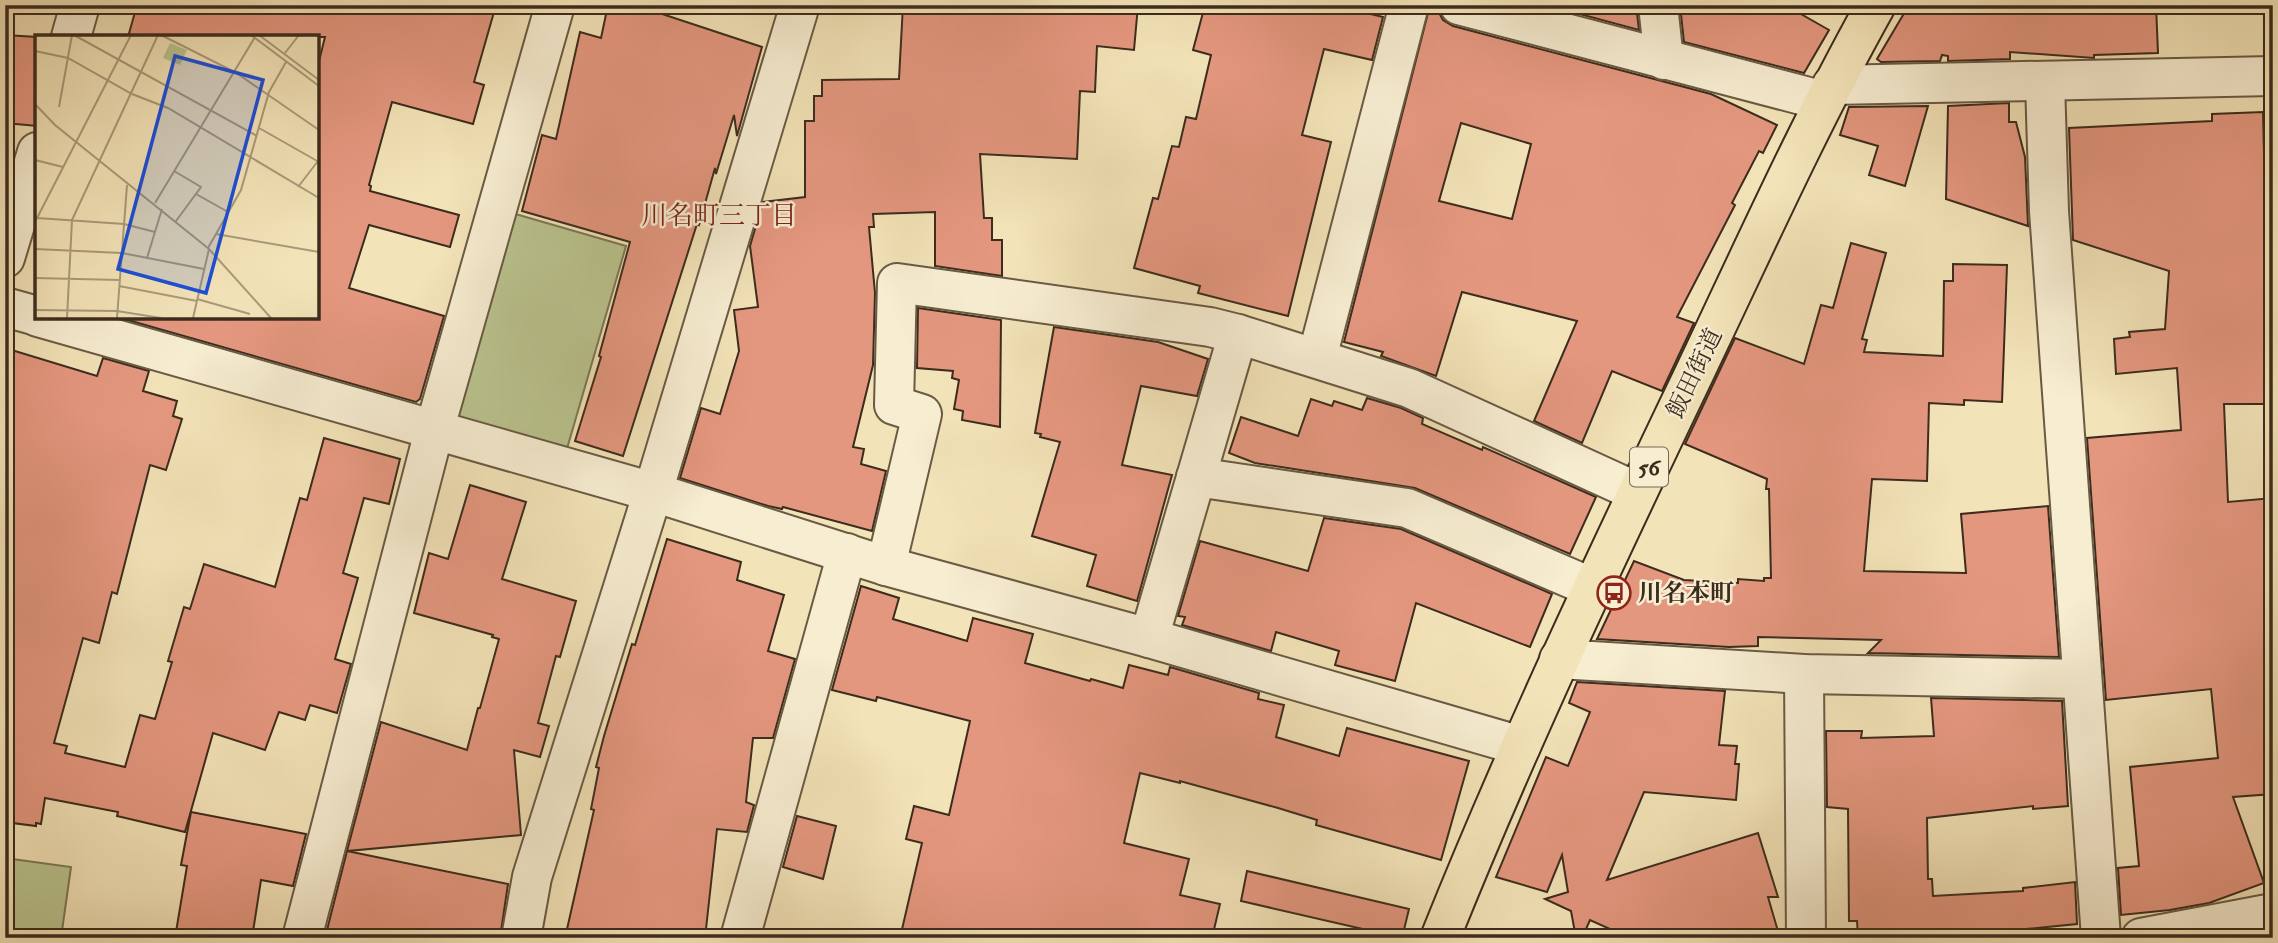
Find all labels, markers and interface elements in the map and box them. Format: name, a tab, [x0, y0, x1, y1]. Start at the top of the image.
inset map	[35, 35, 318, 318]
district label: 川名町三丁目	[641, 200, 797, 232]
street label: 飯田街道	[1659, 323, 1729, 423]
road number: 56	[1630, 447, 1668, 486]
bus stop icon: 川名本町	[1595, 574, 1633, 612]
place label: 川名本町	[1638, 578, 1734, 609]

